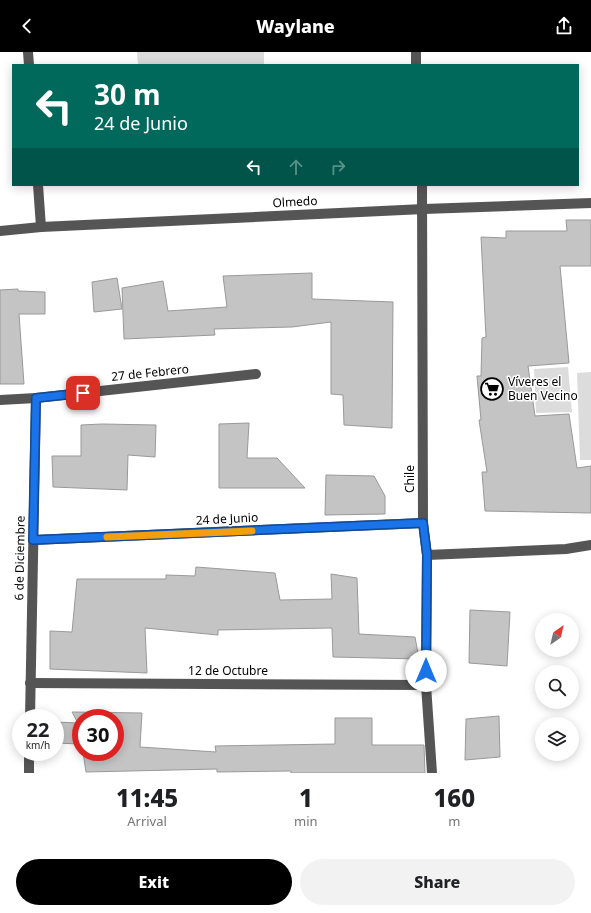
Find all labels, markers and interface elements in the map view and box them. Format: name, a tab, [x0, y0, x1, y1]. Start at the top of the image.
text: Waylane	[256, 14, 335, 38]
icon: back	[16, 15, 38, 37]
icon: share	[553, 15, 575, 37]
text: 30 m	[94, 75, 161, 113]
icon: left	[28, 80, 80, 132]
text: 24 de Junio	[94, 111, 188, 135]
icon: left	[243, 156, 265, 178]
icon: ahead	[285, 156, 307, 178]
icon: right	[327, 156, 349, 178]
street label: Olmedo	[272, 192, 318, 211]
street label: 27 de Febrero	[110, 360, 190, 385]
place label: Víveres el Buen Vecino	[508, 373, 578, 404]
pin	[66, 376, 100, 410]
supermarket icon: Víveres el Buen Vecino	[479, 376, 505, 402]
icon: arrive	[72, 382, 94, 404]
street label: Chile	[401, 465, 418, 493]
street label: 24 de Junio	[195, 508, 259, 529]
street label: 6 de Diciembre	[10, 515, 29, 601]
north arrow	[535, 613, 579, 657]
map controls	[535, 613, 579, 761]
position arrow	[405, 650, 447, 692]
street label: 12 de Octubre	[188, 662, 268, 679]
button: search	[535, 665, 579, 709]
speed limit sign: 30	[72, 709, 124, 761]
text: 22	[27, 716, 49, 743]
button: layers	[535, 717, 579, 761]
text: km/h	[26, 738, 50, 752]
text: 11:45	[116, 781, 178, 814]
text: 1	[299, 781, 313, 814]
text: 160	[434, 781, 475, 814]
text: Arrival	[127, 812, 167, 830]
text: min	[294, 812, 318, 830]
text: m	[448, 812, 460, 830]
button: Exit	[16, 859, 292, 905]
button: Share	[300, 859, 575, 905]

